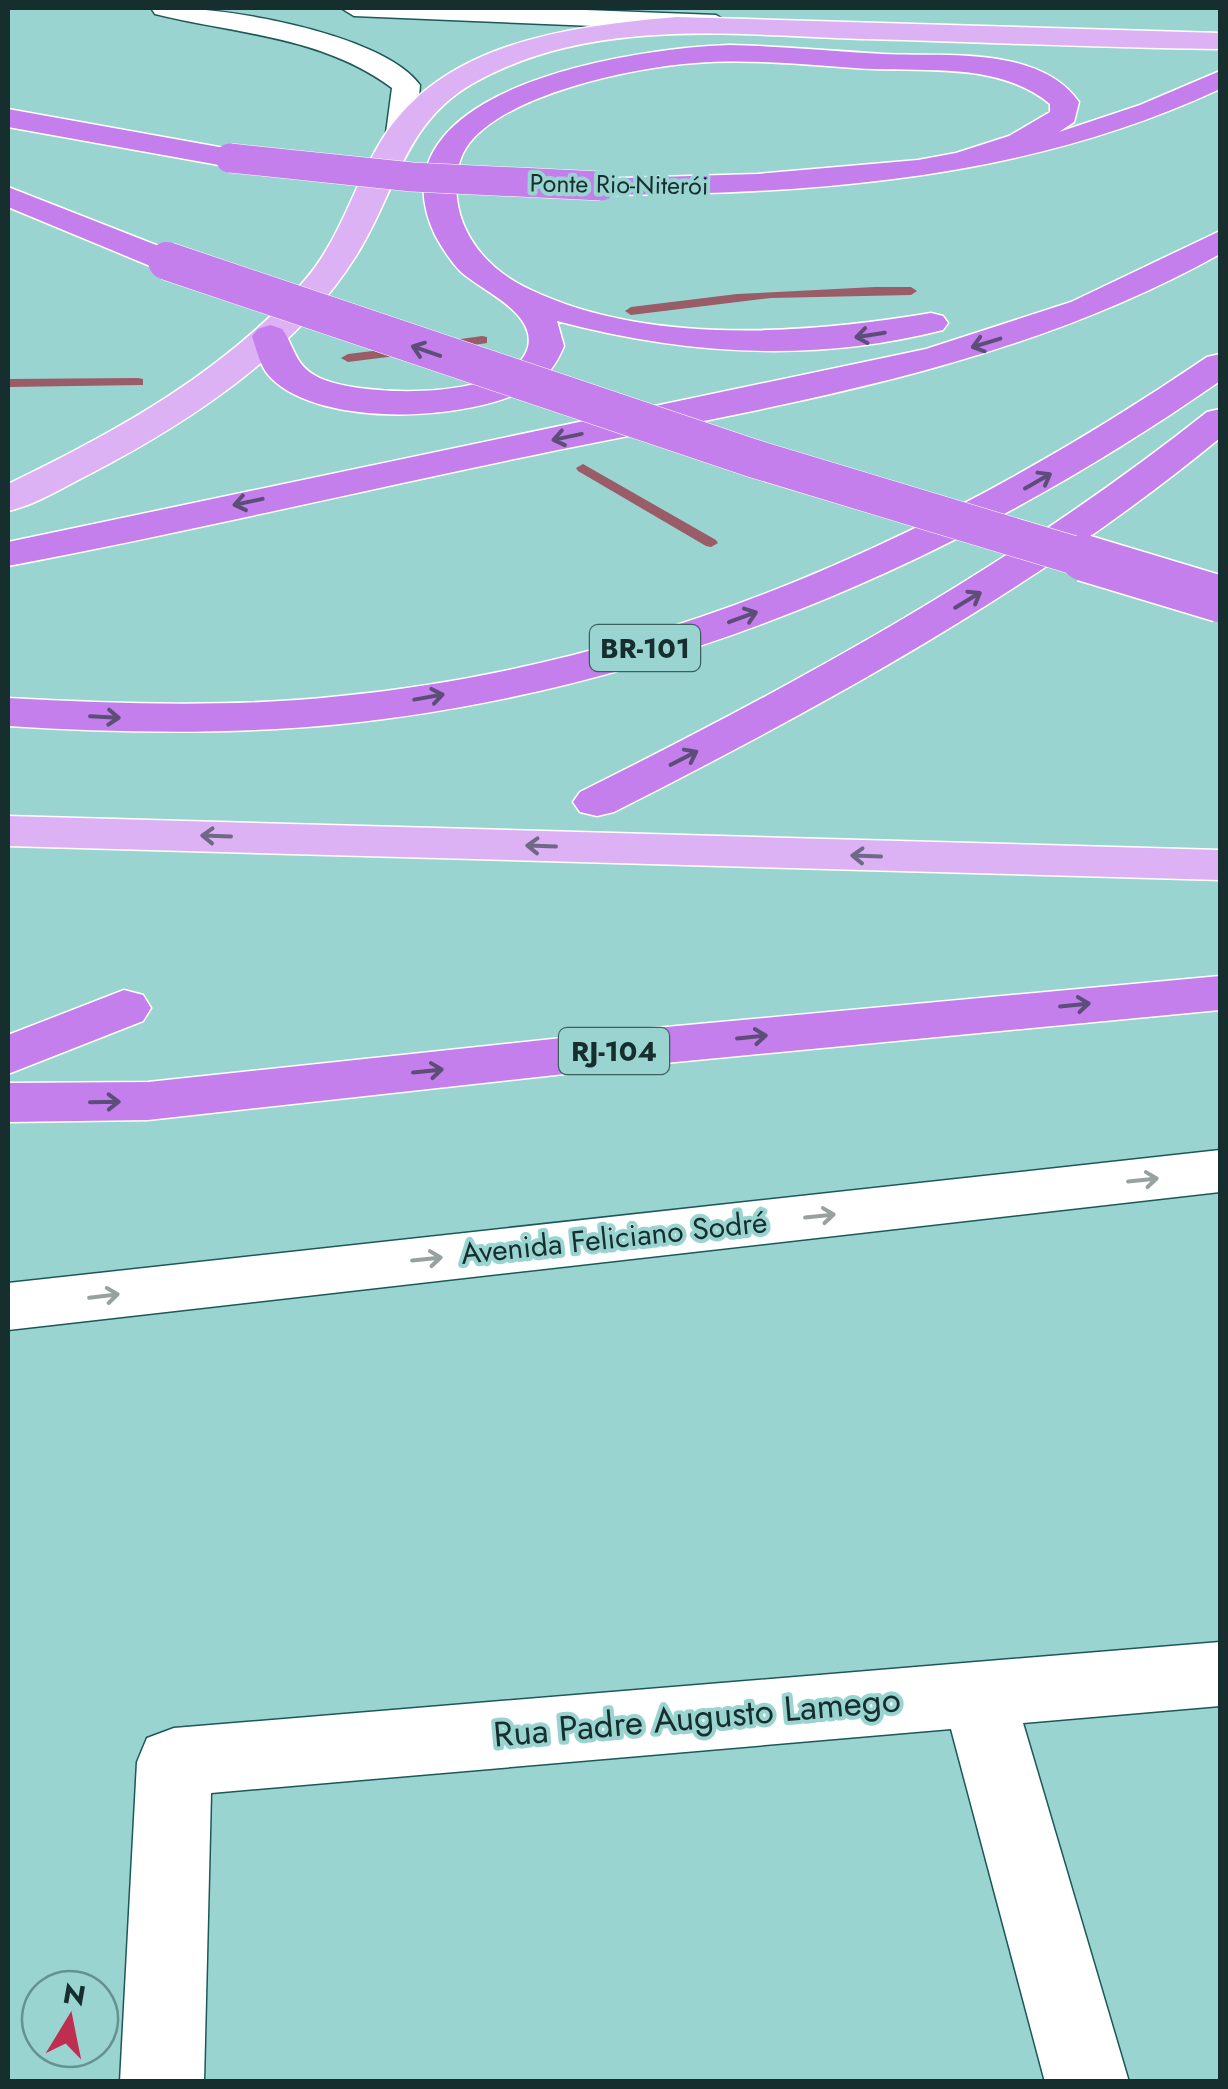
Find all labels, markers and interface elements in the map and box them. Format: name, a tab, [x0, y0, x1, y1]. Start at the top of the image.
street label: Ponte Rio-Niterói	[529, 164, 709, 204]
one-way arrow	[854, 326, 887, 345]
one-way arrow	[971, 335, 1002, 353]
one-way arrow	[411, 341, 443, 359]
one-way arrow	[552, 428, 584, 447]
one-way arrow	[1023, 471, 1051, 491]
one-way arrow	[233, 493, 265, 512]
one-way arrow	[953, 590, 982, 610]
one-way arrow	[726, 607, 757, 625]
road number: BR-101	[590, 625, 700, 671]
one-way arrow	[412, 687, 444, 706]
one-way arrow	[88, 708, 120, 727]
one-way arrow	[669, 748, 699, 767]
one-way arrow	[201, 826, 233, 845]
one-way arrow	[526, 836, 558, 855]
one-way arrow	[850, 846, 882, 865]
one-way arrow	[1058, 996, 1091, 1015]
one-way arrow	[735, 1027, 767, 1046]
road number: RJ-104	[559, 1028, 669, 1074]
one-way arrow	[412, 1061, 444, 1080]
one-way arrow	[88, 1092, 120, 1111]
one-way arrow	[1126, 1170, 1158, 1189]
street label: Avenida Feliciano Sodré	[459, 1200, 769, 1275]
one-way arrow	[803, 1206, 835, 1225]
one-way arrow	[411, 1249, 443, 1268]
one-way arrow	[88, 1286, 120, 1304]
street label: Rua Padre Augusto Lamego	[491, 1674, 903, 1760]
north arrow	[20, 1969, 120, 2069]
text: N	[60, 1973, 89, 2017]

